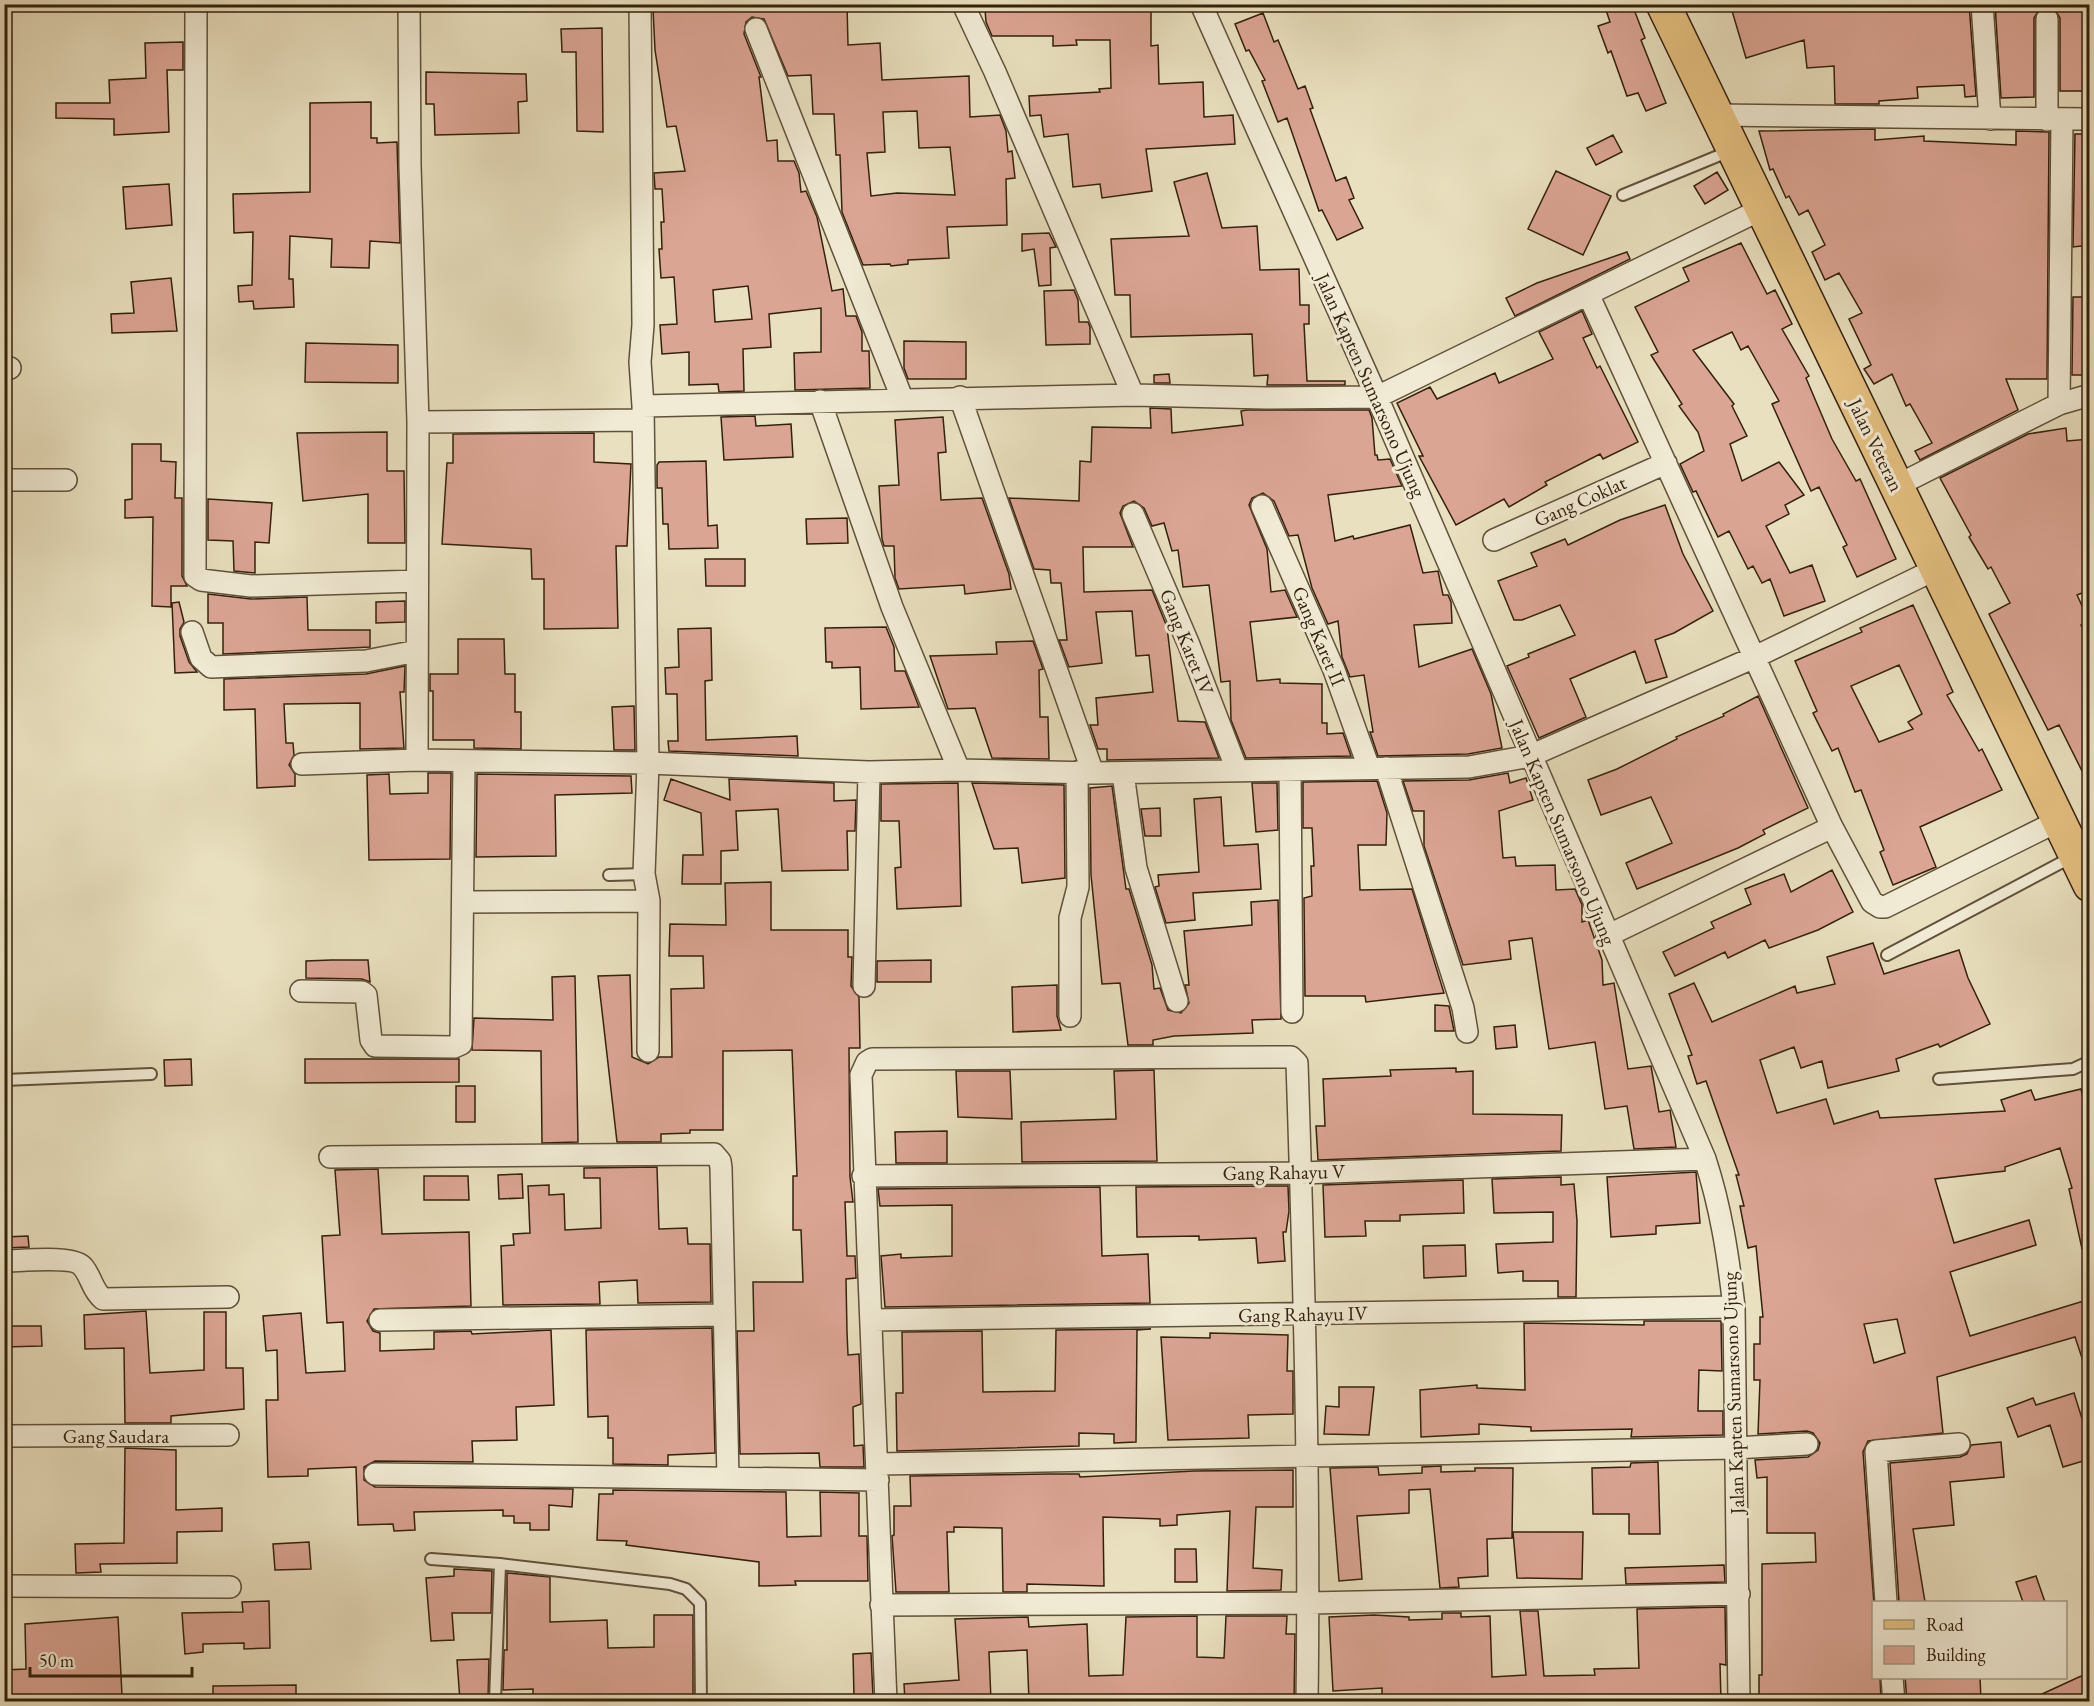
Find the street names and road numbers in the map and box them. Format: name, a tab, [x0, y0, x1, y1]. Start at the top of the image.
street label: Jalan Kapten Sumarsono Ujung	[1309, 267, 1432, 501]
street label: Jalan Veteran	[1841, 392, 1910, 496]
street label: Gang Coklat	[1530, 469, 1631, 533]
street label: Gang Karet II	[1286, 582, 1352, 690]
street label: Gang Karet IV	[1154, 585, 1220, 700]
street label: Jalan Kapten Sumarsono Ujung	[1503, 713, 1622, 949]
street label: Gang Rahayu V	[1222, 1158, 1346, 1186]
street label: Jalan Kapten Sumarsono Ujung	[1716, 1271, 1750, 1517]
street label: Gang Rahayu IV	[1238, 1300, 1369, 1328]
street label: Gang Saudara	[63, 1423, 169, 1449]

